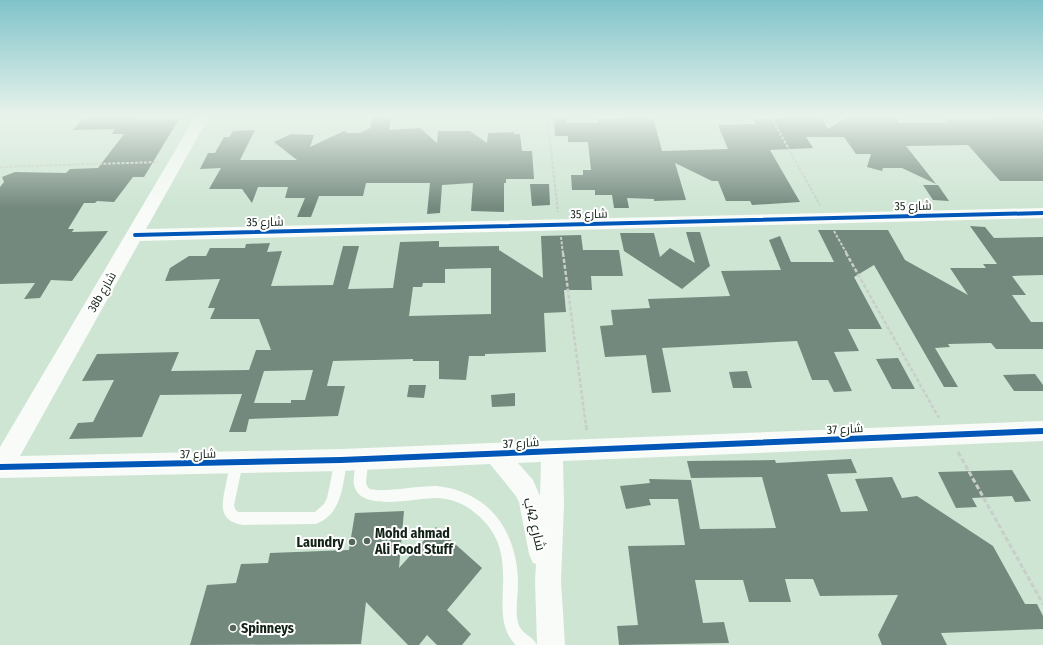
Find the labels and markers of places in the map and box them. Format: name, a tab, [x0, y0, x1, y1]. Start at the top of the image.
place label: Mohd ahmad Ali Food Stuff	[374, 525, 454, 558]
place label: Laundry	[297, 534, 344, 551]
marker: Mohd ahmad Ali Food Stuff	[362, 536, 372, 546]
marker: Laundry	[347, 537, 357, 547]
place label: Spinneys	[241, 620, 294, 637]
marker: Spinneys	[228, 623, 238, 633]

